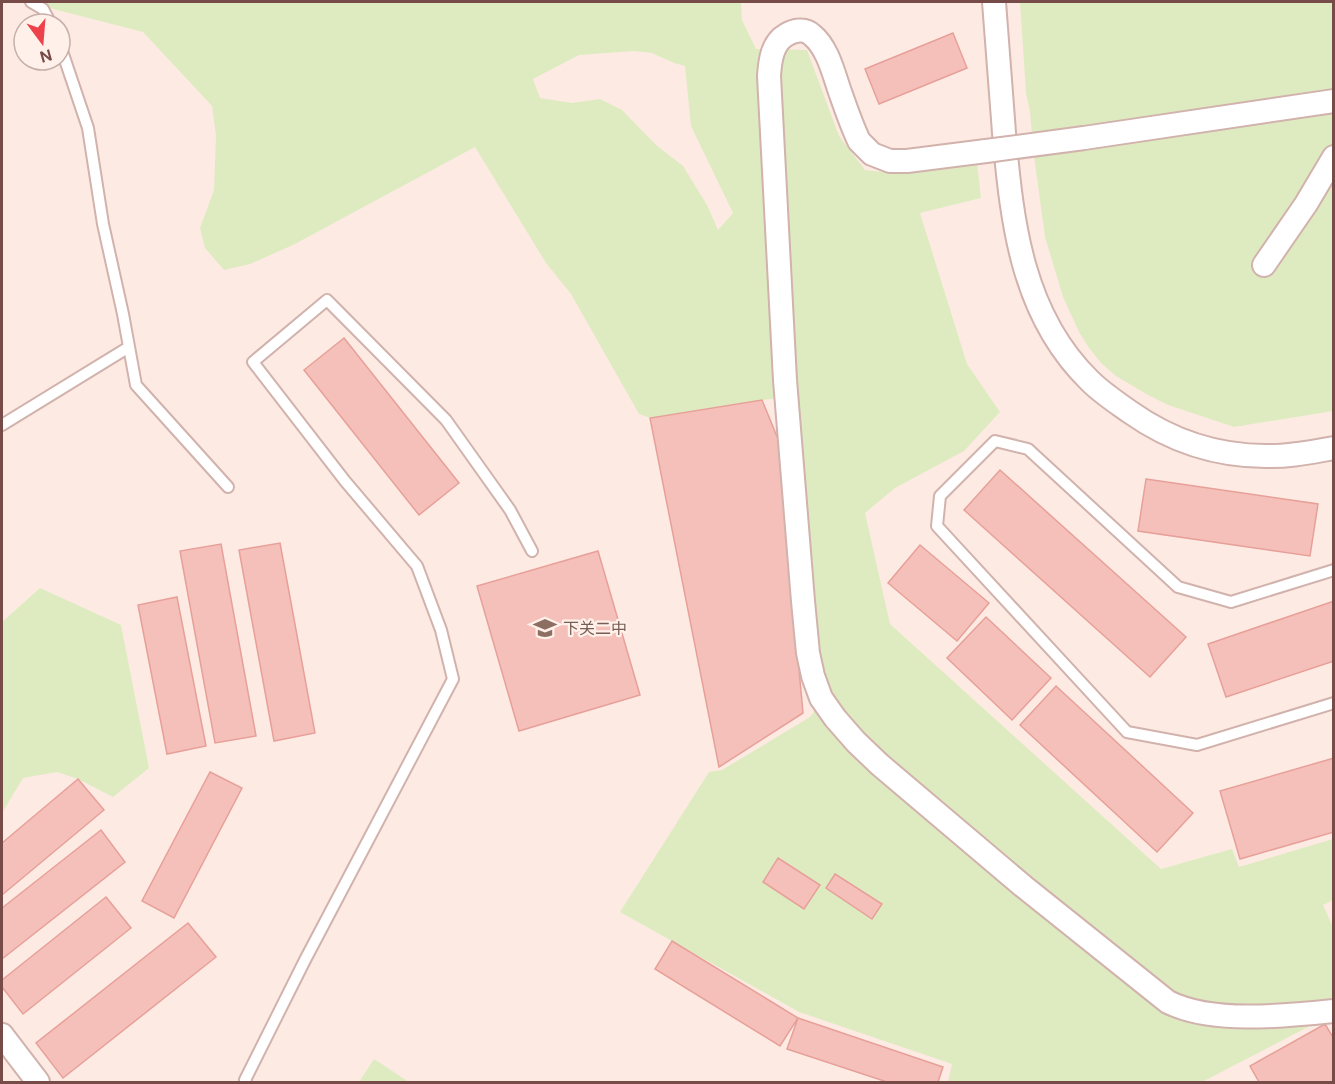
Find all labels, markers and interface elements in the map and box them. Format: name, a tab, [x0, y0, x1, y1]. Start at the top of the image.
north arrow	[12, 12, 72, 72]
text: N	[37, 44, 55, 68]
school or university icon: 下关二中	[532, 615, 558, 641]
place label: 下关二中	[563, 618, 627, 639]

